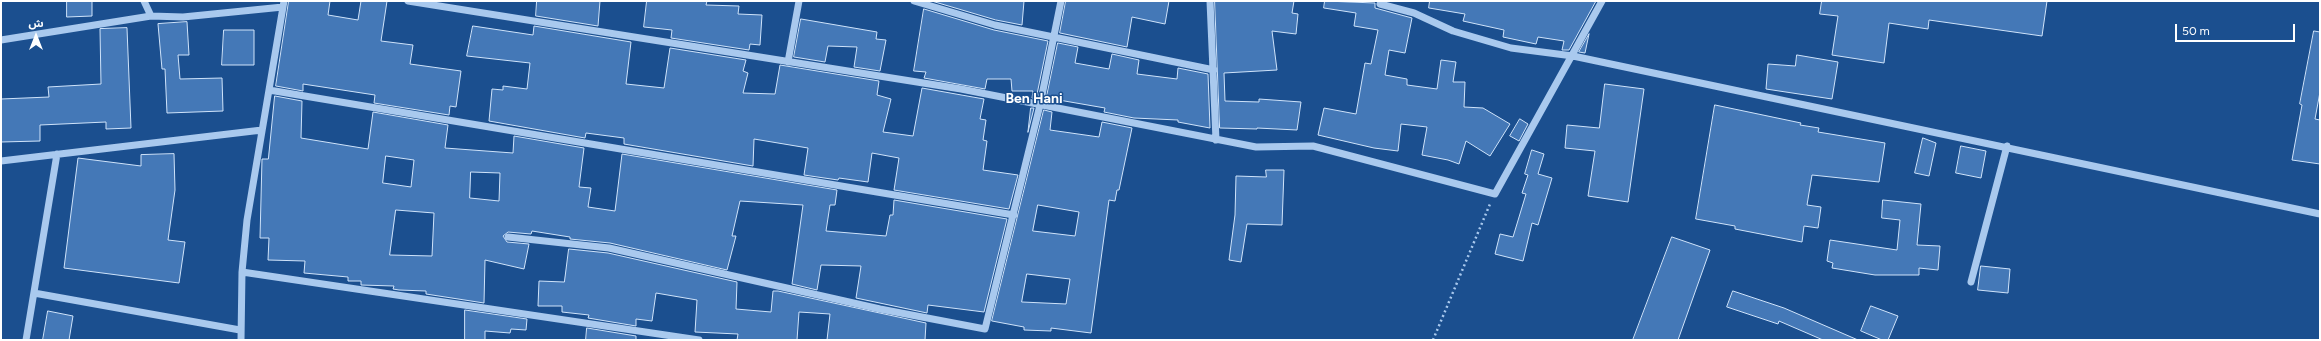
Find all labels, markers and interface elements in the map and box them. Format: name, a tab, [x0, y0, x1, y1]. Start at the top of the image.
north arrow	[16, 16, 56, 56]
scale bar	[2177, 16, 2297, 42]
text: ش	[28, 17, 44, 30]
text: 50 m	[2182, 24, 2210, 38]
district label: Ben Hani	[1005, 91, 1063, 107]

